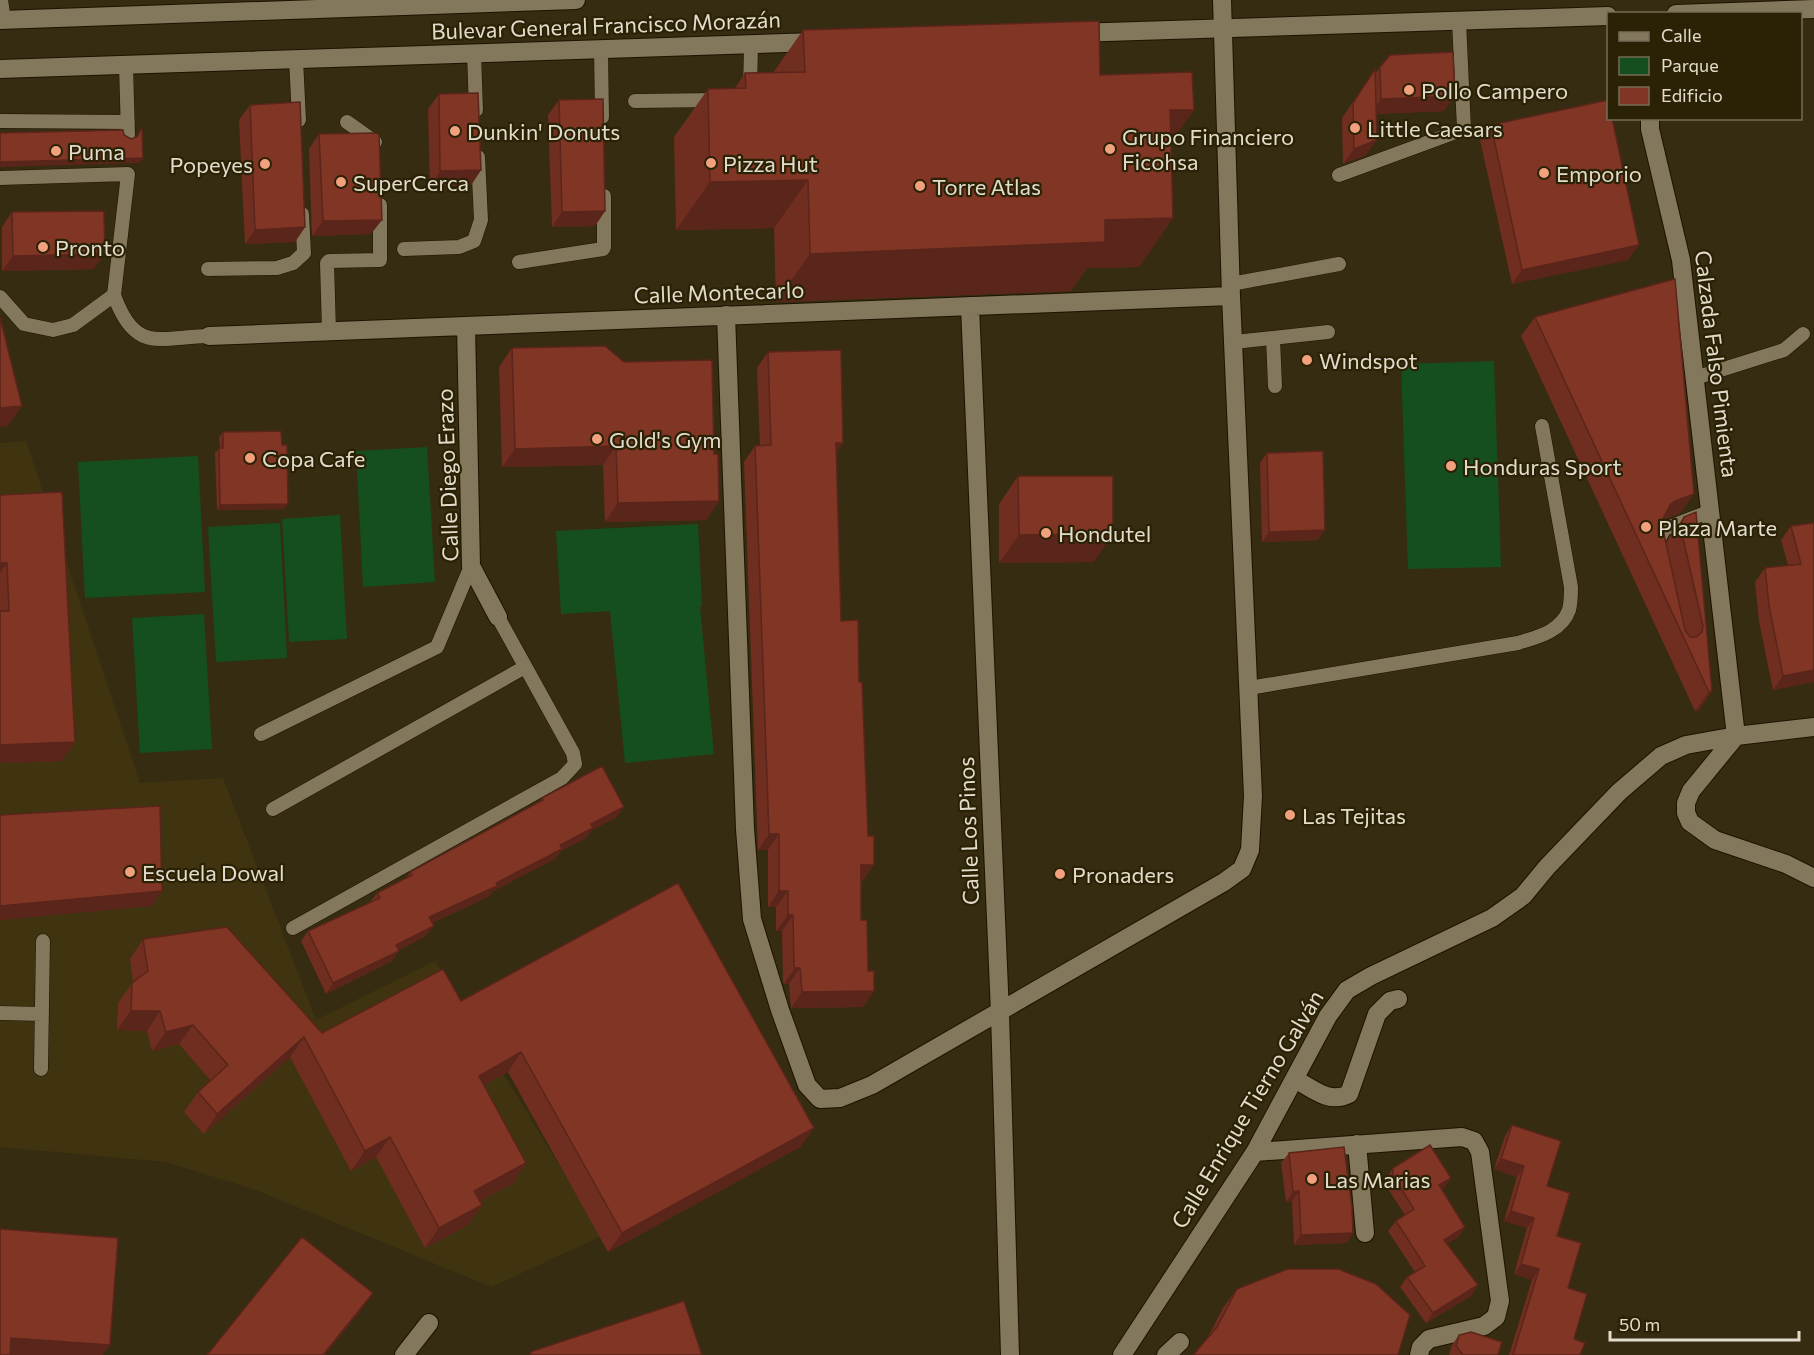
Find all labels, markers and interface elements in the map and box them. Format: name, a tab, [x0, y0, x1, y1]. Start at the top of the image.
street label: Bulevar General Francisco Morazán	[431, 5, 781, 45]
legend	[1607, 12, 1802, 120]
text: Calle	[1661, 24, 1701, 46]
text: Parque	[1661, 54, 1719, 76]
place label: Pollo Campero	[1421, 77, 1568, 104]
marker: Pollo Campero	[1402, 83, 1416, 97]
text: Edificio	[1661, 84, 1723, 106]
place label: Little Caesars	[1367, 115, 1503, 142]
place label: Dunkin' Donuts	[467, 118, 620, 145]
marker: Little Caesars	[1348, 121, 1362, 135]
place label: Grupo Financiero Ficohsa	[1122, 123, 1294, 175]
marker: Dunkin' Donuts	[448, 124, 462, 138]
place label: Puma	[68, 138, 125, 165]
marker: Grupo Financiero Ficohsa	[1103, 142, 1117, 156]
marker: Puma	[49, 144, 63, 158]
place label: Pizza Hut	[723, 150, 818, 177]
place label: Popeyes	[169, 151, 253, 178]
marker: Pizza Hut	[704, 156, 718, 170]
marker: Popeyes	[258, 157, 272, 171]
place label: Emporio	[1556, 160, 1642, 187]
marker: Emporio	[1537, 166, 1551, 180]
place label: SuperCerca	[353, 169, 469, 196]
place label: Torre Atlas	[932, 173, 1041, 200]
marker: SuperCerca	[334, 175, 348, 189]
marker: Torre Atlas	[913, 179, 927, 193]
place label: Pronto	[55, 234, 125, 261]
marker: Pronto	[36, 240, 50, 254]
street label: Calzada Falso Pimienta	[1690, 249, 1744, 479]
street label: Calle Montecarlo	[633, 276, 805, 308]
place label: Windspot	[1319, 347, 1417, 374]
marker: Windspot	[1300, 353, 1314, 367]
street label: Calle Diego Erazo	[430, 388, 464, 562]
place label: Gold's Gym	[609, 426, 721, 453]
marker: Gold's Gym	[590, 432, 604, 446]
place label: Copa Cafe	[262, 445, 365, 472]
marker: Copa Cafe	[243, 451, 257, 465]
place label: Honduras Sport	[1463, 453, 1621, 480]
marker: Honduras Sport	[1444, 459, 1458, 473]
place label: Plaza Marte	[1658, 514, 1777, 541]
place label: Hondutel	[1058, 520, 1151, 547]
marker: Plaza Marte	[1639, 520, 1653, 534]
marker: Hondutel	[1039, 526, 1053, 540]
street label: Calle Los Pinos	[952, 756, 984, 906]
place label: Las Tejitas	[1302, 802, 1406, 829]
marker: Las Tejitas	[1283, 808, 1297, 822]
place label: Escuela Dowal	[142, 859, 285, 886]
place label: Pronaders	[1072, 861, 1174, 888]
marker: Escuela Dowal	[123, 865, 137, 879]
marker: Pronaders	[1053, 867, 1067, 881]
street label: Calle Enrique Tierno Galván	[1165, 985, 1329, 1233]
place label: Las Marias	[1324, 1166, 1431, 1193]
marker: Las Marias	[1305, 1172, 1319, 1186]
scale bar	[1610, 1304, 1799, 1342]
text: 50 m	[1619, 1313, 1660, 1335]

